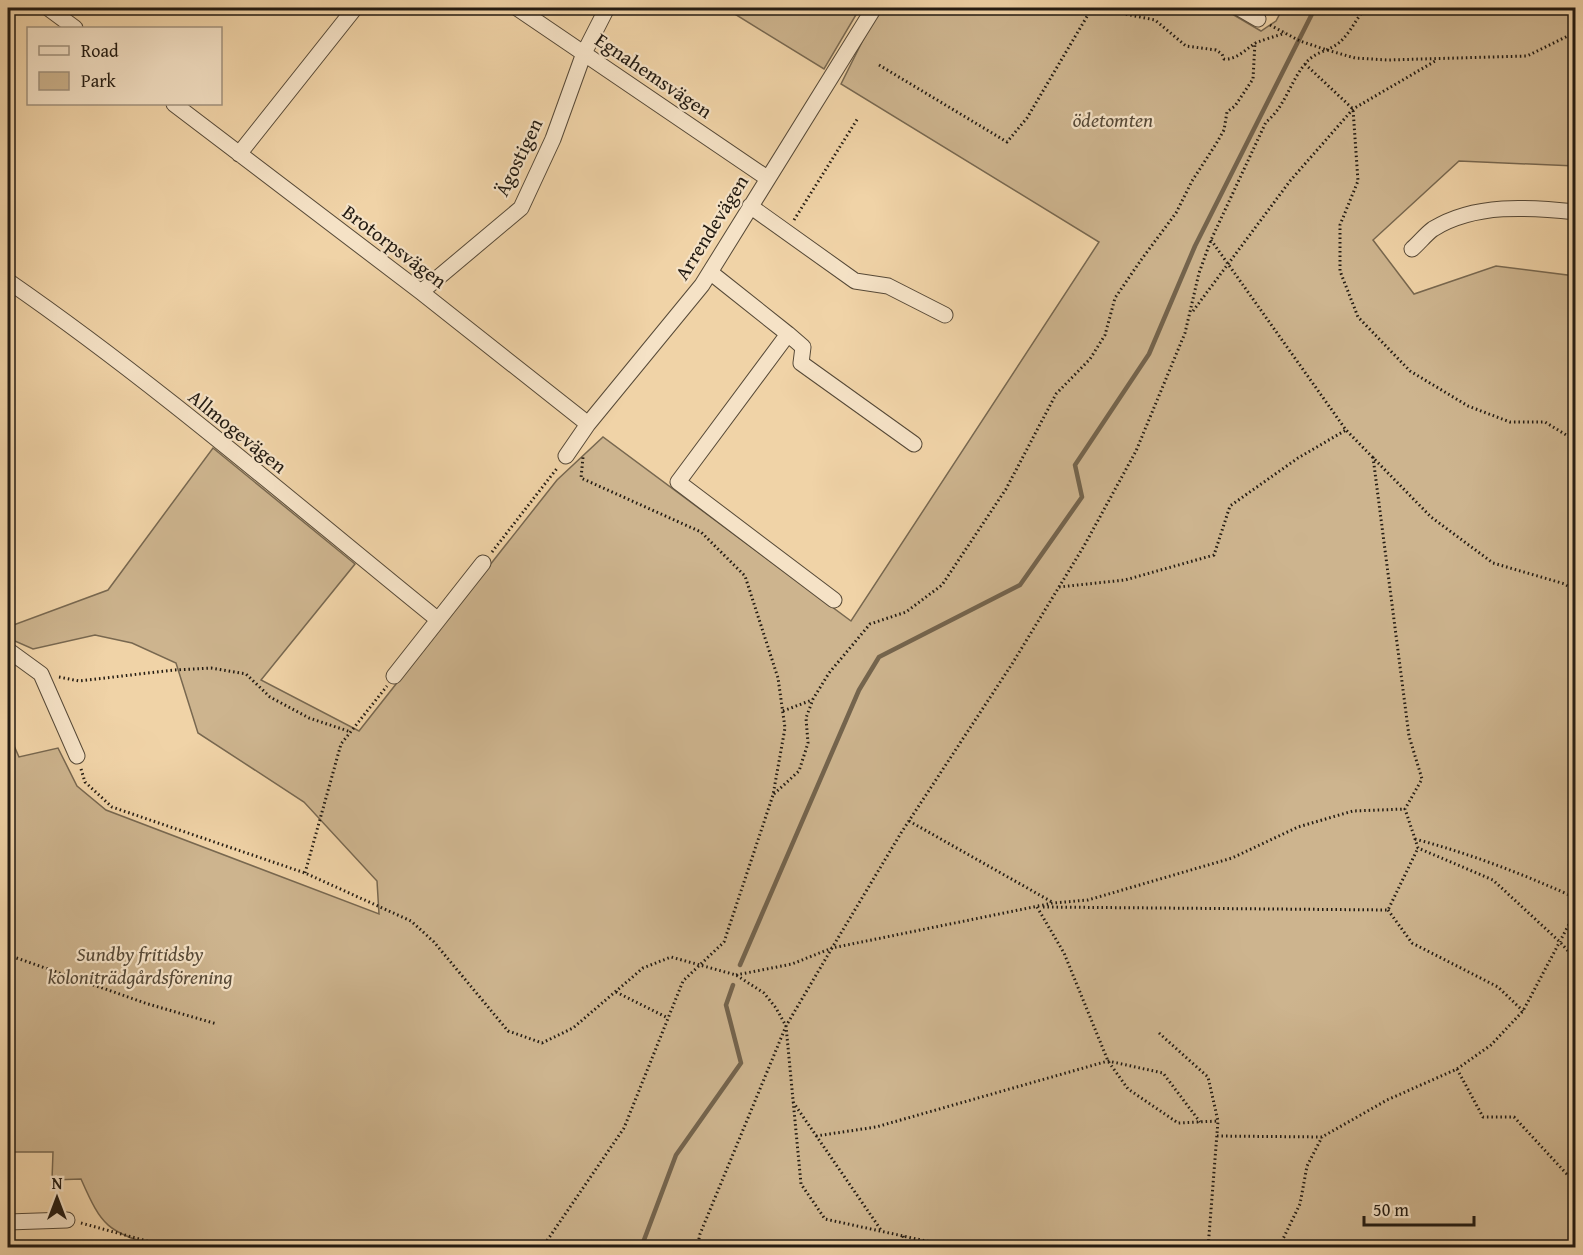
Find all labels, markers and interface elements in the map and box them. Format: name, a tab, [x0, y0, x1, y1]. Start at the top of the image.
street label: Egnahemsvägen	[590, 25, 718, 125]
legend	[27, 27, 222, 105]
text: Road	[81, 37, 119, 64]
text: Park	[81, 67, 117, 94]
park label: ödetomten	[1073, 105, 1153, 134]
street label: Ägostigen	[487, 113, 549, 201]
street label: Arrendevägen	[667, 169, 755, 285]
street label: Brotorpsvägen	[337, 197, 453, 295]
street label: Allmogevägen	[183, 382, 293, 480]
park label: Sundby fritidsby koloniträdgårdsförening	[47, 939, 233, 991]
north arrow	[27, 1168, 87, 1228]
text: N	[52, 1171, 63, 1195]
scale bar	[1364, 1189, 1474, 1227]
text: 50 m	[1373, 1196, 1409, 1223]

